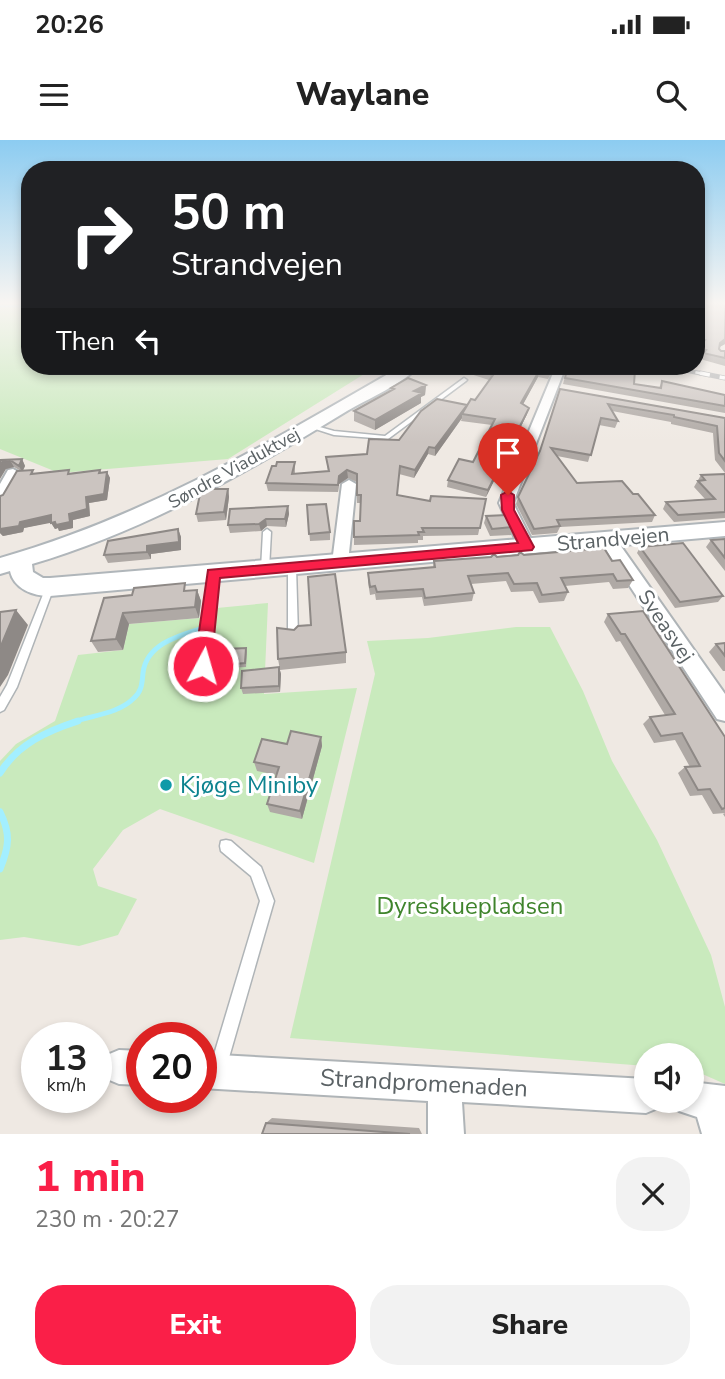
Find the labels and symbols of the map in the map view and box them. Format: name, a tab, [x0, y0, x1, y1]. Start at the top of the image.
street label: Søndre Viaduktvej	[164, 422, 304, 514]
pin	[478, 423, 538, 495]
street label: Strandvejen	[556, 520, 670, 558]
street label: Sveasvej	[631, 584, 701, 668]
position arrow	[166, 629, 240, 703]
place label: Kjøge Miniby	[180, 769, 319, 801]
marker: Kjøge Miniby	[158, 777, 174, 793]
park label: Dyreskuepladsen	[377, 890, 563, 922]
speed limit sign: 20	[126, 1022, 217, 1113]
street label: Strandpromenaden	[319, 1062, 529, 1104]

